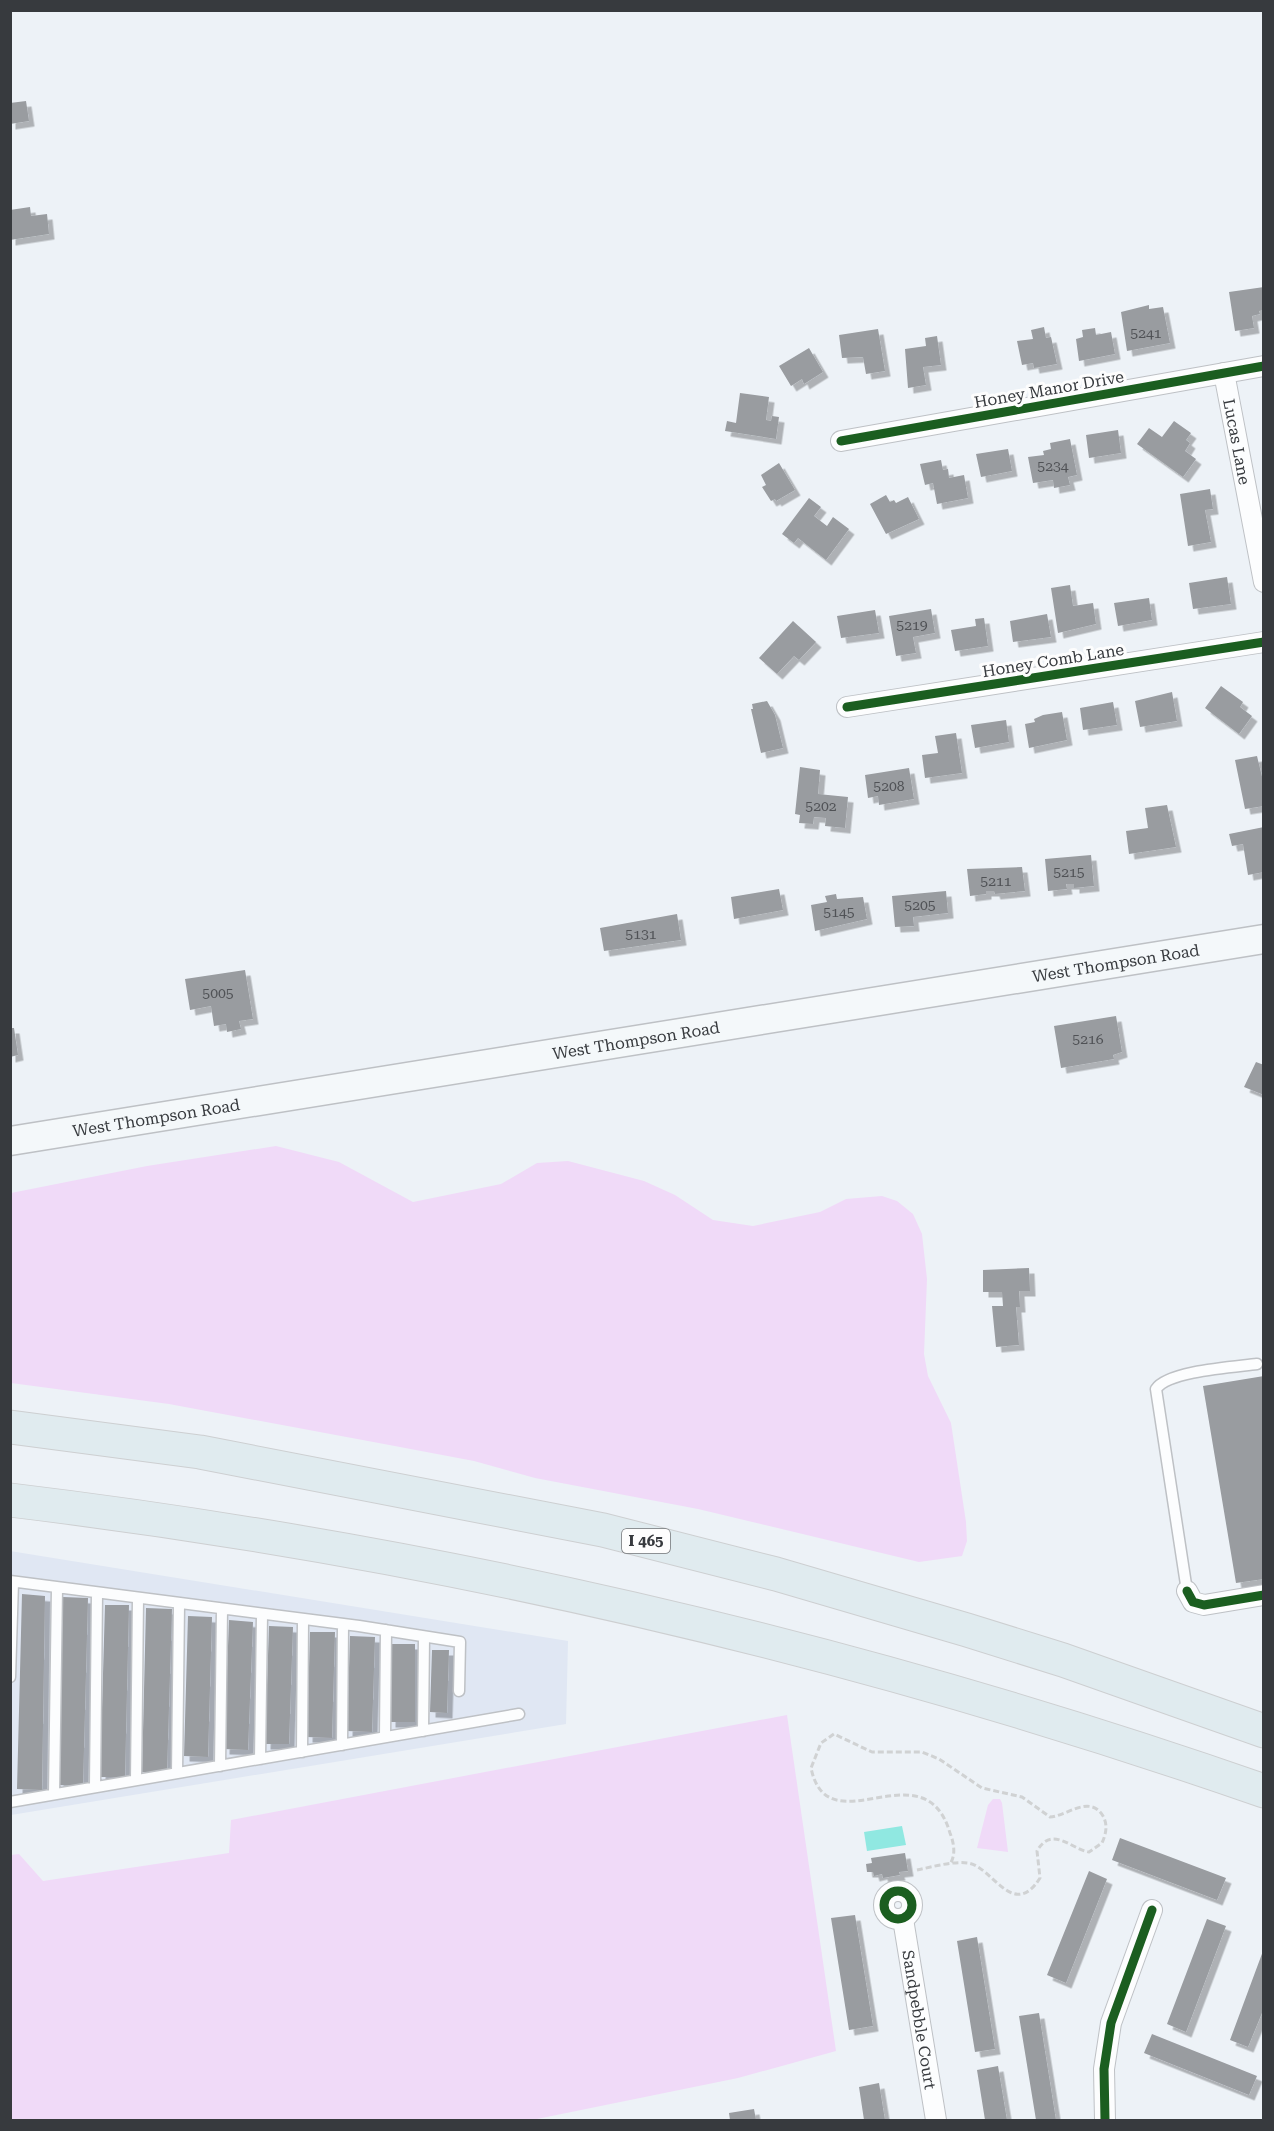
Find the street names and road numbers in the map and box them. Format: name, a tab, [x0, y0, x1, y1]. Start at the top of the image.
street label: Honey Manor Drive	[973, 367, 1126, 412]
street label: Lucas Lane	[1219, 397, 1254, 487]
street label: Honey Comb Lane	[981, 640, 1126, 681]
street label: West Thompson Road	[1031, 941, 1201, 986]
street label: West Thompson Road	[551, 1018, 721, 1063]
street label: West Thompson Road	[71, 1095, 241, 1141]
road number: I 465	[622, 1529, 670, 1553]
street label: Sandpebble Court	[898, 1949, 940, 2091]

